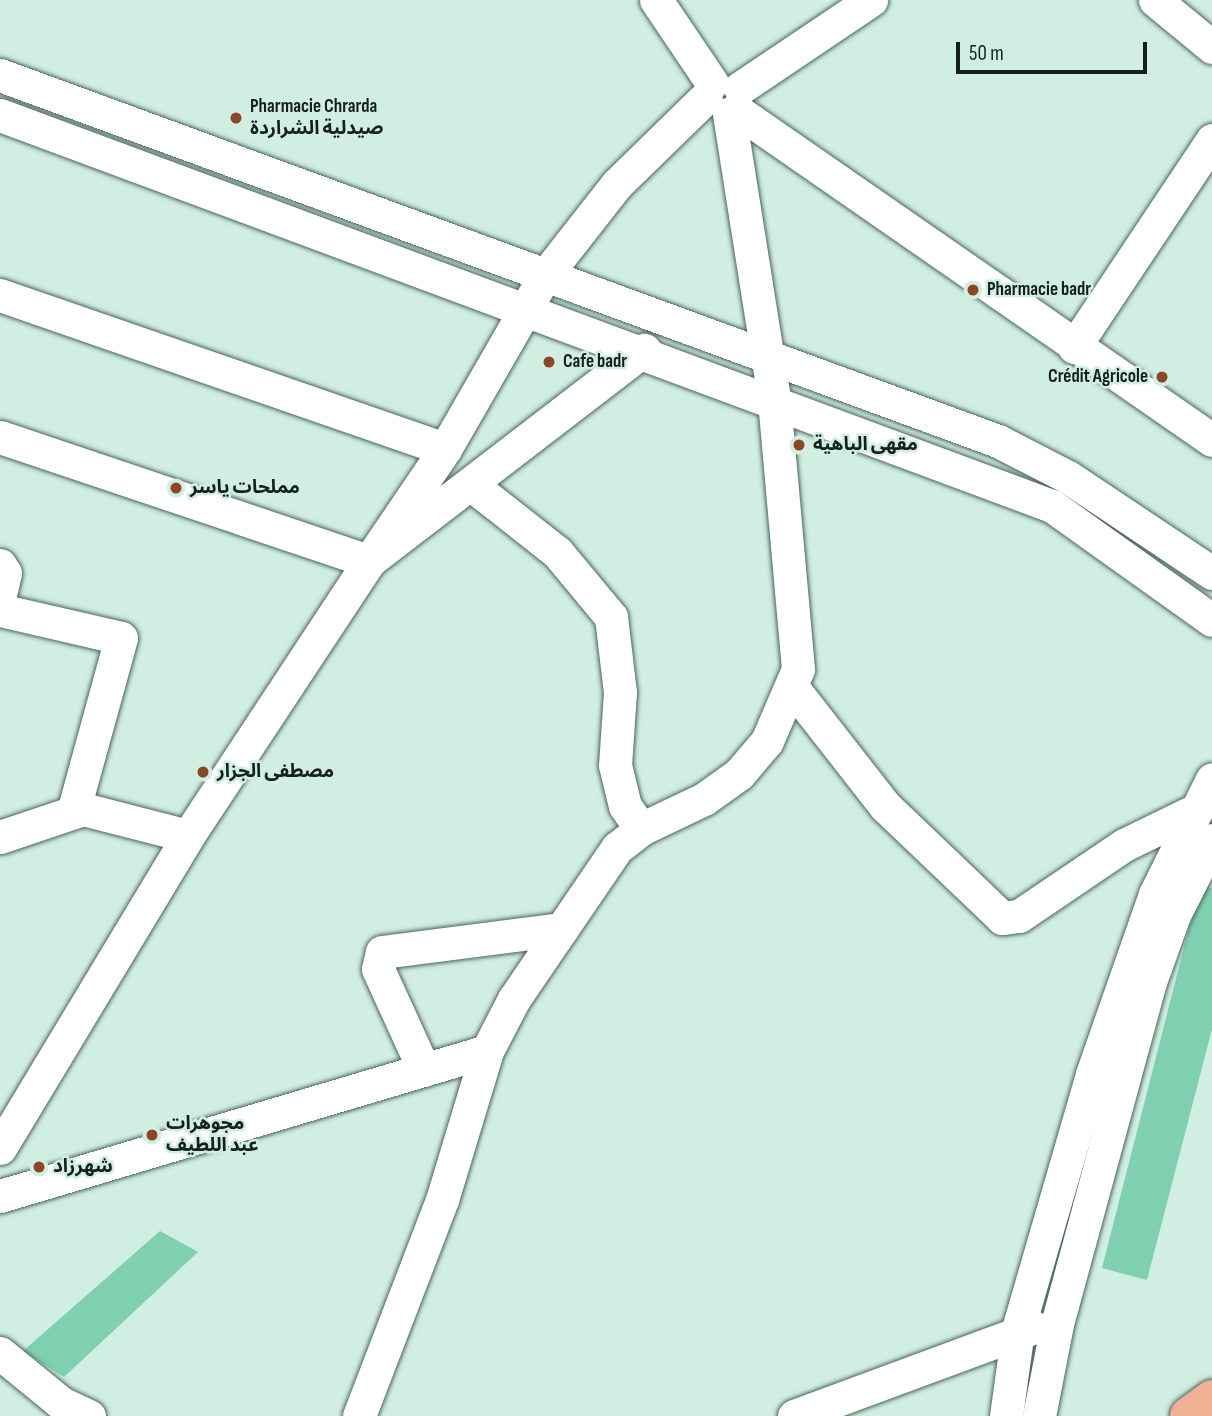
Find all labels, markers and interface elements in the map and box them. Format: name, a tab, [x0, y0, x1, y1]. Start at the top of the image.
scale bar	[960, 28, 1151, 72]
text: 50 m	[969, 41, 1004, 66]
place label: Pharmacie Chrarda صيدلية الشراردة	[250, 96, 383, 140]
marker: Pharmacie Chrarda صيدلية الشراردة	[228, 110, 244, 126]
place label: Pharmacie badr	[987, 279, 1091, 301]
marker: Pharmacie badr	[965, 282, 981, 298]
place label: Cafe badr	[563, 351, 627, 373]
marker: Cafe badr	[541, 354, 557, 370]
place label: Crédit Agricole	[1048, 366, 1148, 388]
marker: Crédit Agricole	[1154, 369, 1170, 385]
place label: مقهى الباهية	[813, 434, 918, 456]
marker: مقهى الباهية	[791, 437, 807, 453]
place label: مملحات ياسر	[190, 477, 300, 499]
marker: مملحات ياسر	[168, 480, 184, 496]
place label: مصطفى الجزار	[217, 761, 334, 783]
marker: مصطفى الجزار	[195, 764, 211, 780]
place label: مجوهرات عبد اللطيف	[166, 1113, 258, 1157]
marker: مجوهرات عبد اللطيف	[144, 1127, 160, 1143]
place label: شهرزاد	[53, 1156, 113, 1178]
marker: شهرزاد	[31, 1159, 47, 1175]

